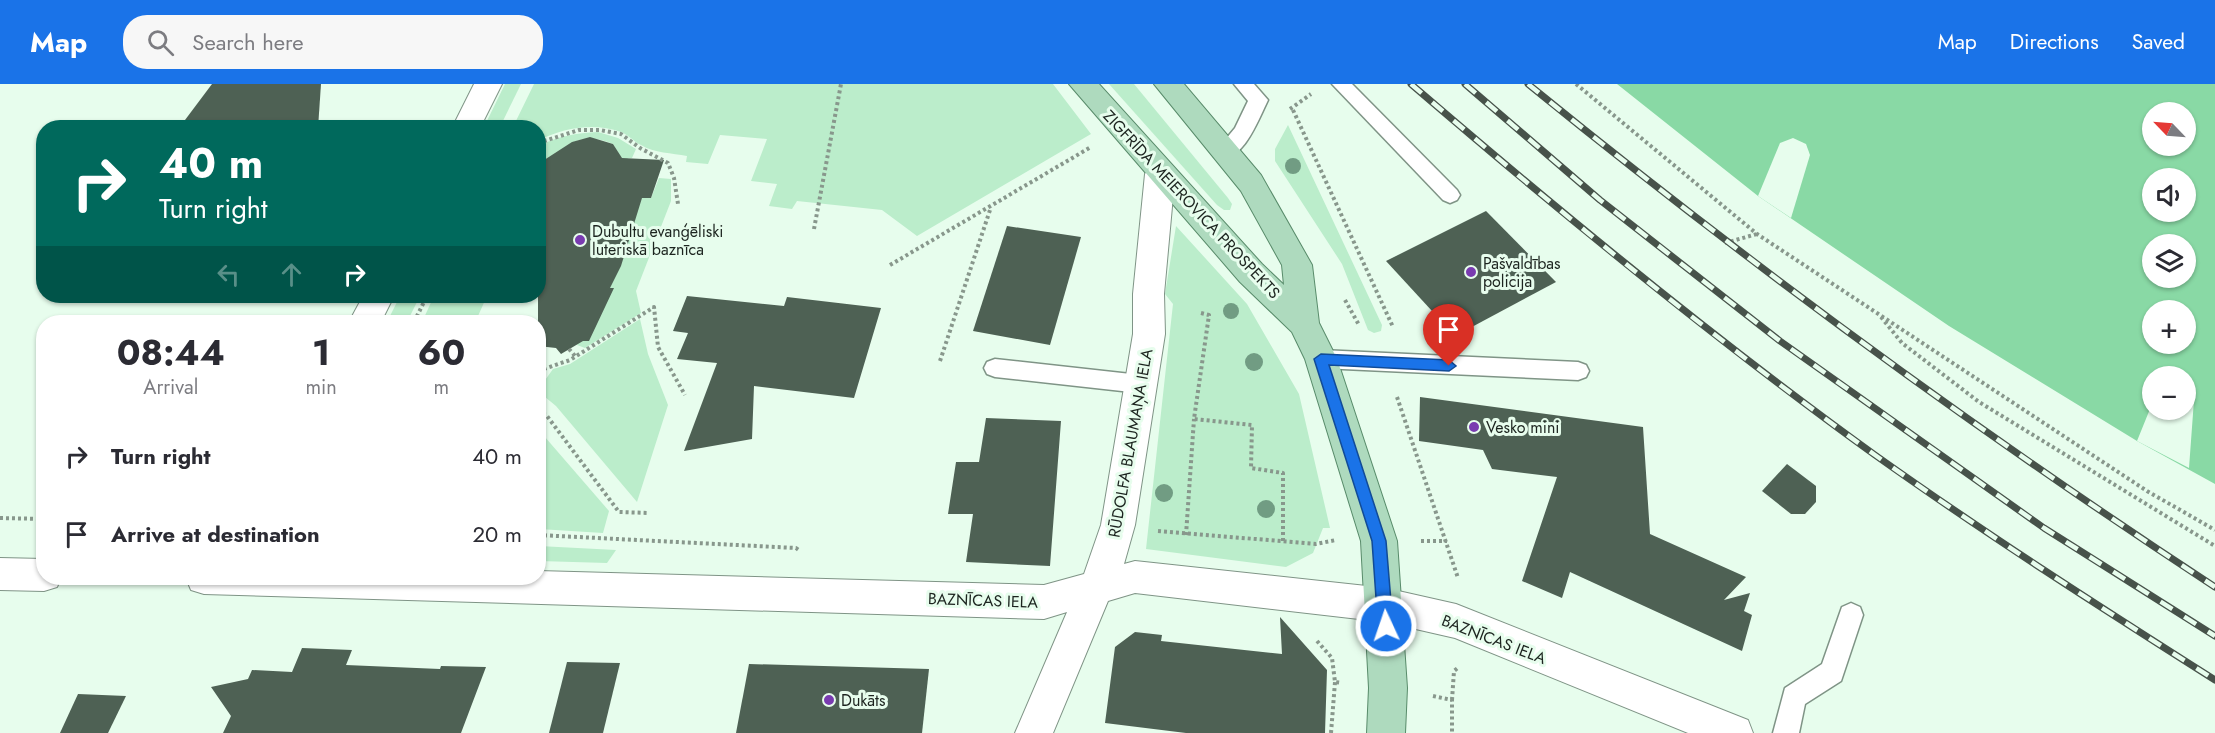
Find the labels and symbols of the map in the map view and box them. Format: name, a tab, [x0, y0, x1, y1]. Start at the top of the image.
north arrow	[2142, 102, 2196, 156]
street label: ZIGFRĪDA MEIEROVICA PROSPEKTS	[1098, 105, 1286, 304]
place label: Dubultu evanģēliski luteriskā baznīca	[592, 220, 724, 261]
marker: Dubultu evanģēliski luteriskā baznīca	[573, 233, 587, 247]
place label: Pašvaldības policija	[1483, 252, 1560, 293]
marker: Pašvaldības policija	[1464, 265, 1478, 279]
pin	[1423, 304, 1474, 366]
street label: RŪDOLFA BLAUMAŅA IELA	[1103, 346, 1159, 539]
place label: Vesko mini	[1486, 416, 1560, 439]
marker: Vesko mini	[1467, 420, 1481, 434]
street label: BAZNĪCAS IELA	[928, 587, 1039, 614]
position arrow	[1354, 594, 1418, 658]
street label: BAZNĪCAS IELA	[1438, 609, 1550, 670]
place label: Dukāts	[841, 689, 885, 712]
marker: Dukāts	[822, 693, 836, 707]

